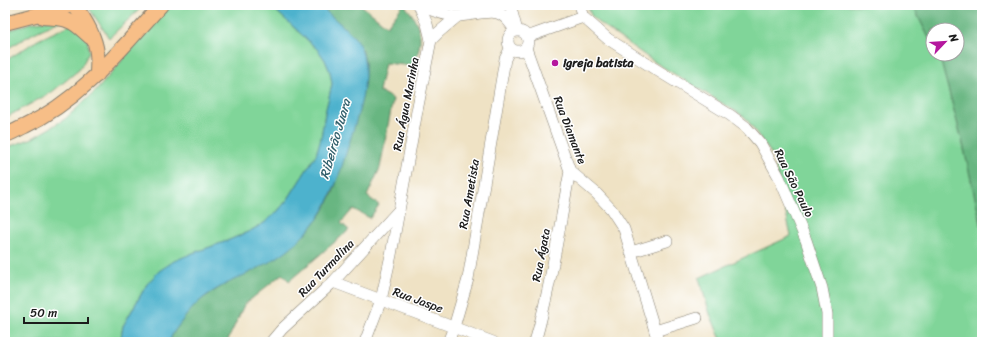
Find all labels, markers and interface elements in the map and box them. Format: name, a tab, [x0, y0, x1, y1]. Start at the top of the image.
north arrow	[925, 22, 965, 62]
text: N	[943, 30, 964, 46]
place label: igreja batista	[563, 52, 634, 74]
street label: Rua Água Marinha	[386, 55, 426, 153]
marker: igreja batista	[550, 58, 560, 68]
street label: Rua Diamante	[547, 93, 593, 168]
water label: Ribeirão Juara	[313, 95, 358, 182]
street label: Rua São Paulo	[768, 145, 820, 221]
street label: Rua Ametista	[452, 156, 486, 231]
street label: Rua Ágata	[525, 226, 557, 284]
street label: Rua Turmalina	[292, 234, 360, 302]
street label: Rua Jaspe	[390, 281, 446, 319]
scale bar	[24, 299, 88, 325]
text: 50 m	[30, 302, 57, 324]

